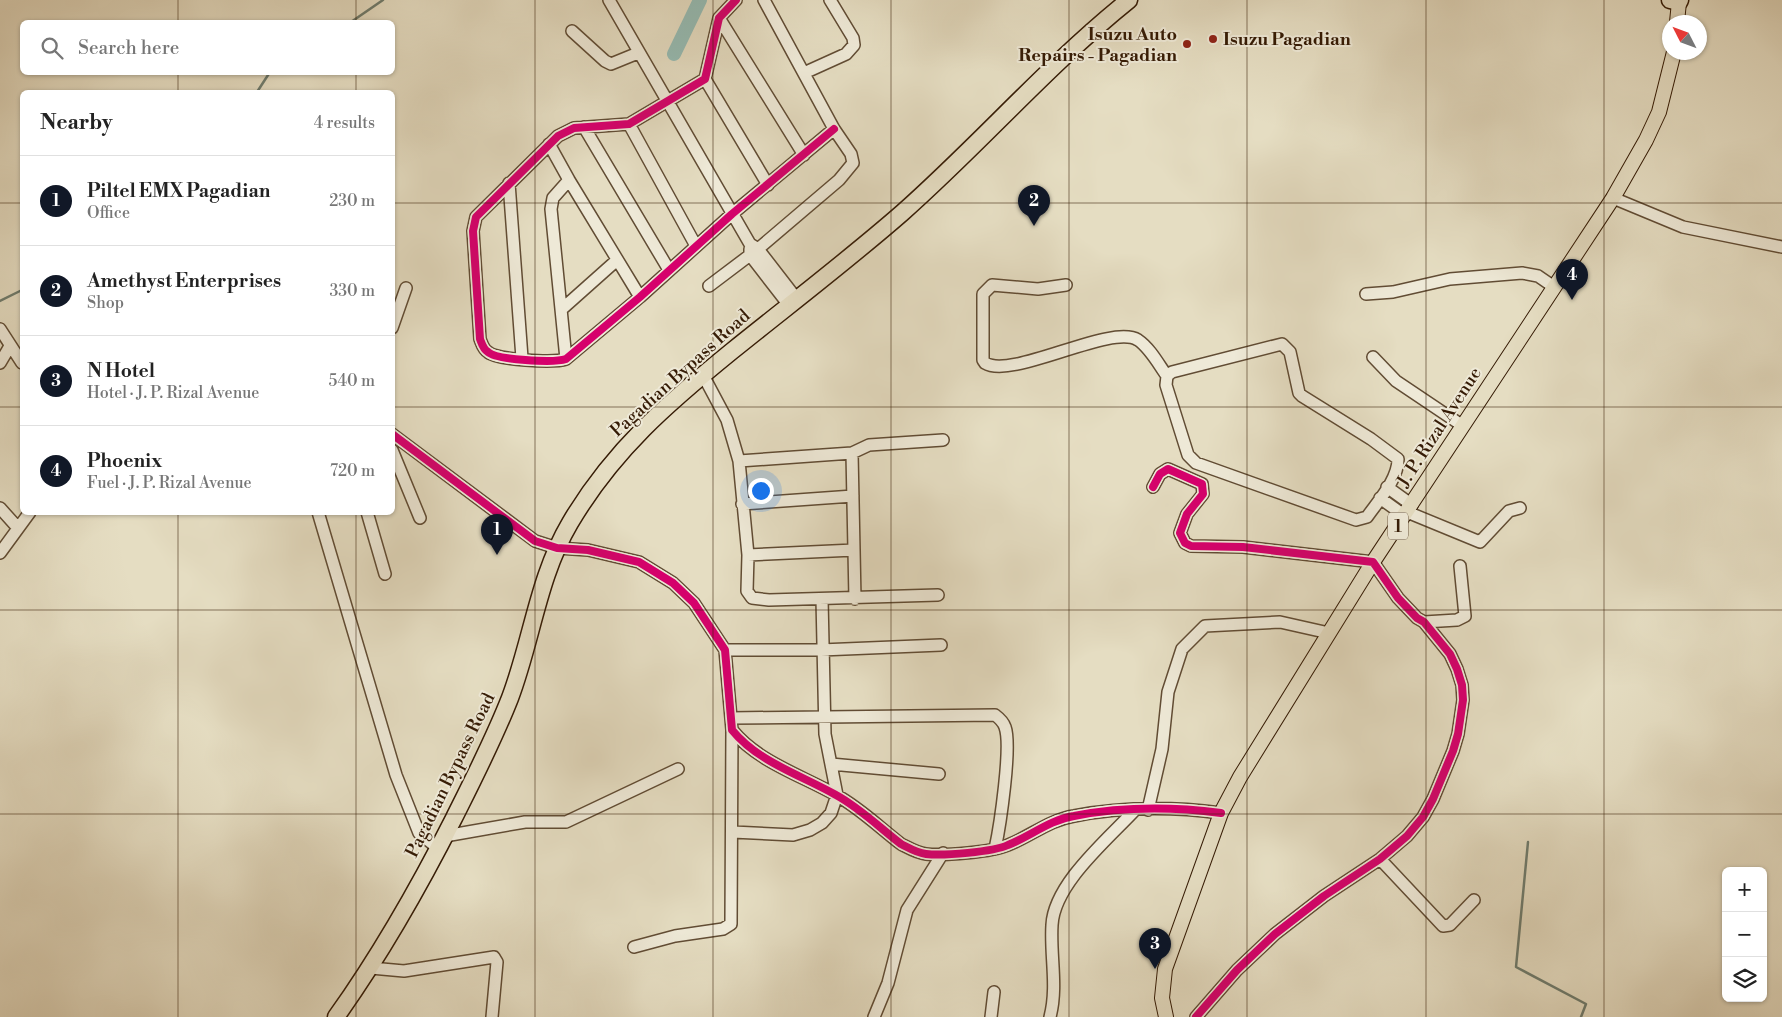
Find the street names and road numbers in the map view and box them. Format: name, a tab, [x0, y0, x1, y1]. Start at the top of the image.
street label: Pagadian Bypass Road	[606, 304, 756, 442]
street label: J. P. Rizal Avenue	[1392, 363, 1487, 492]
road number: 1	[1388, 512, 1408, 540]
street label: Pagadian Bypass Road	[401, 688, 501, 861]

